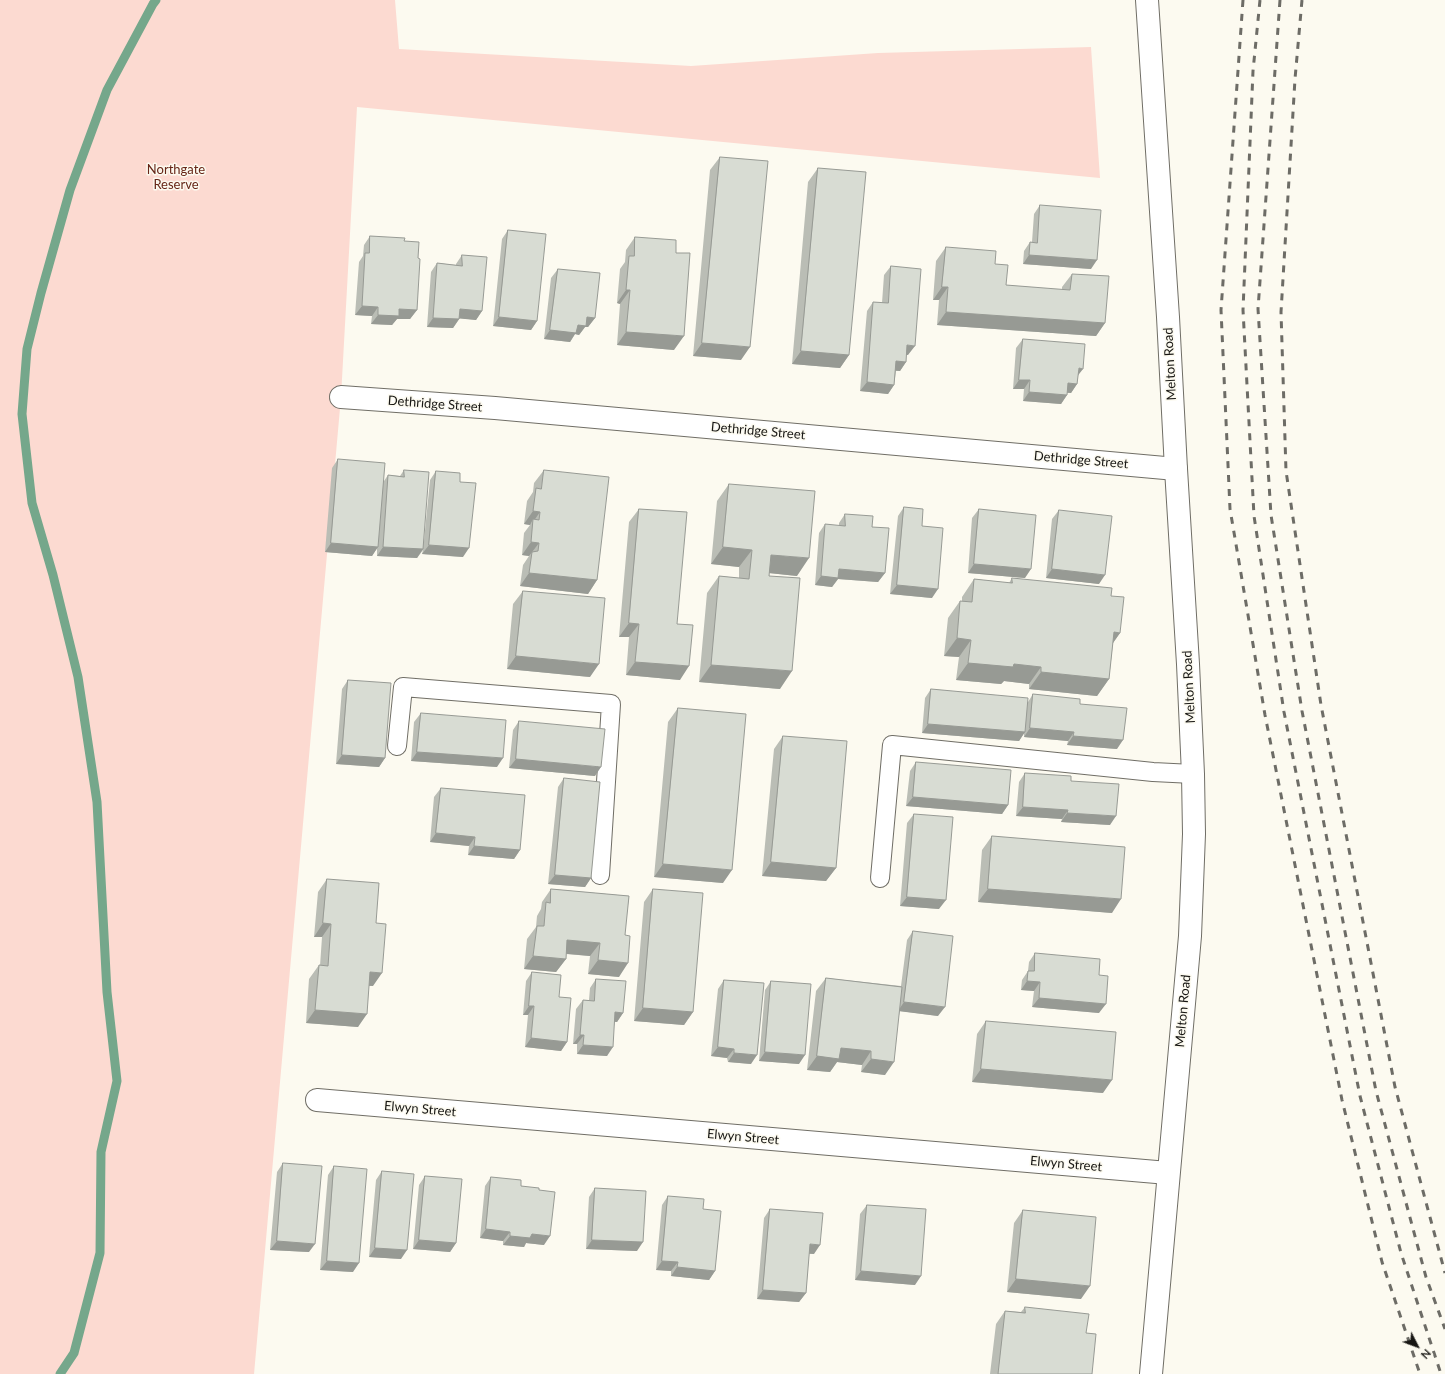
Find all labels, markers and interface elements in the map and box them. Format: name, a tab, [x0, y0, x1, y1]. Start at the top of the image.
park label: Northgate Reserve	[147, 162, 205, 193]
street label: Melton Road	[1160, 327, 1180, 401]
street label: Dethridge Street	[387, 393, 483, 415]
street label: Dethridge Street	[710, 419, 806, 443]
street label: Dethridge Street	[1033, 448, 1129, 472]
street label: Melton Road	[1179, 650, 1199, 724]
street label: Melton Road	[1172, 974, 1194, 1048]
street label: Elwyn Street	[383, 1098, 457, 1120]
street label: Elwyn Street	[706, 1126, 780, 1148]
street label: Elwyn Street	[1029, 1153, 1103, 1175]
north arrow	[1397, 1326, 1437, 1366]
text: N	[1419, 1347, 1434, 1362]

